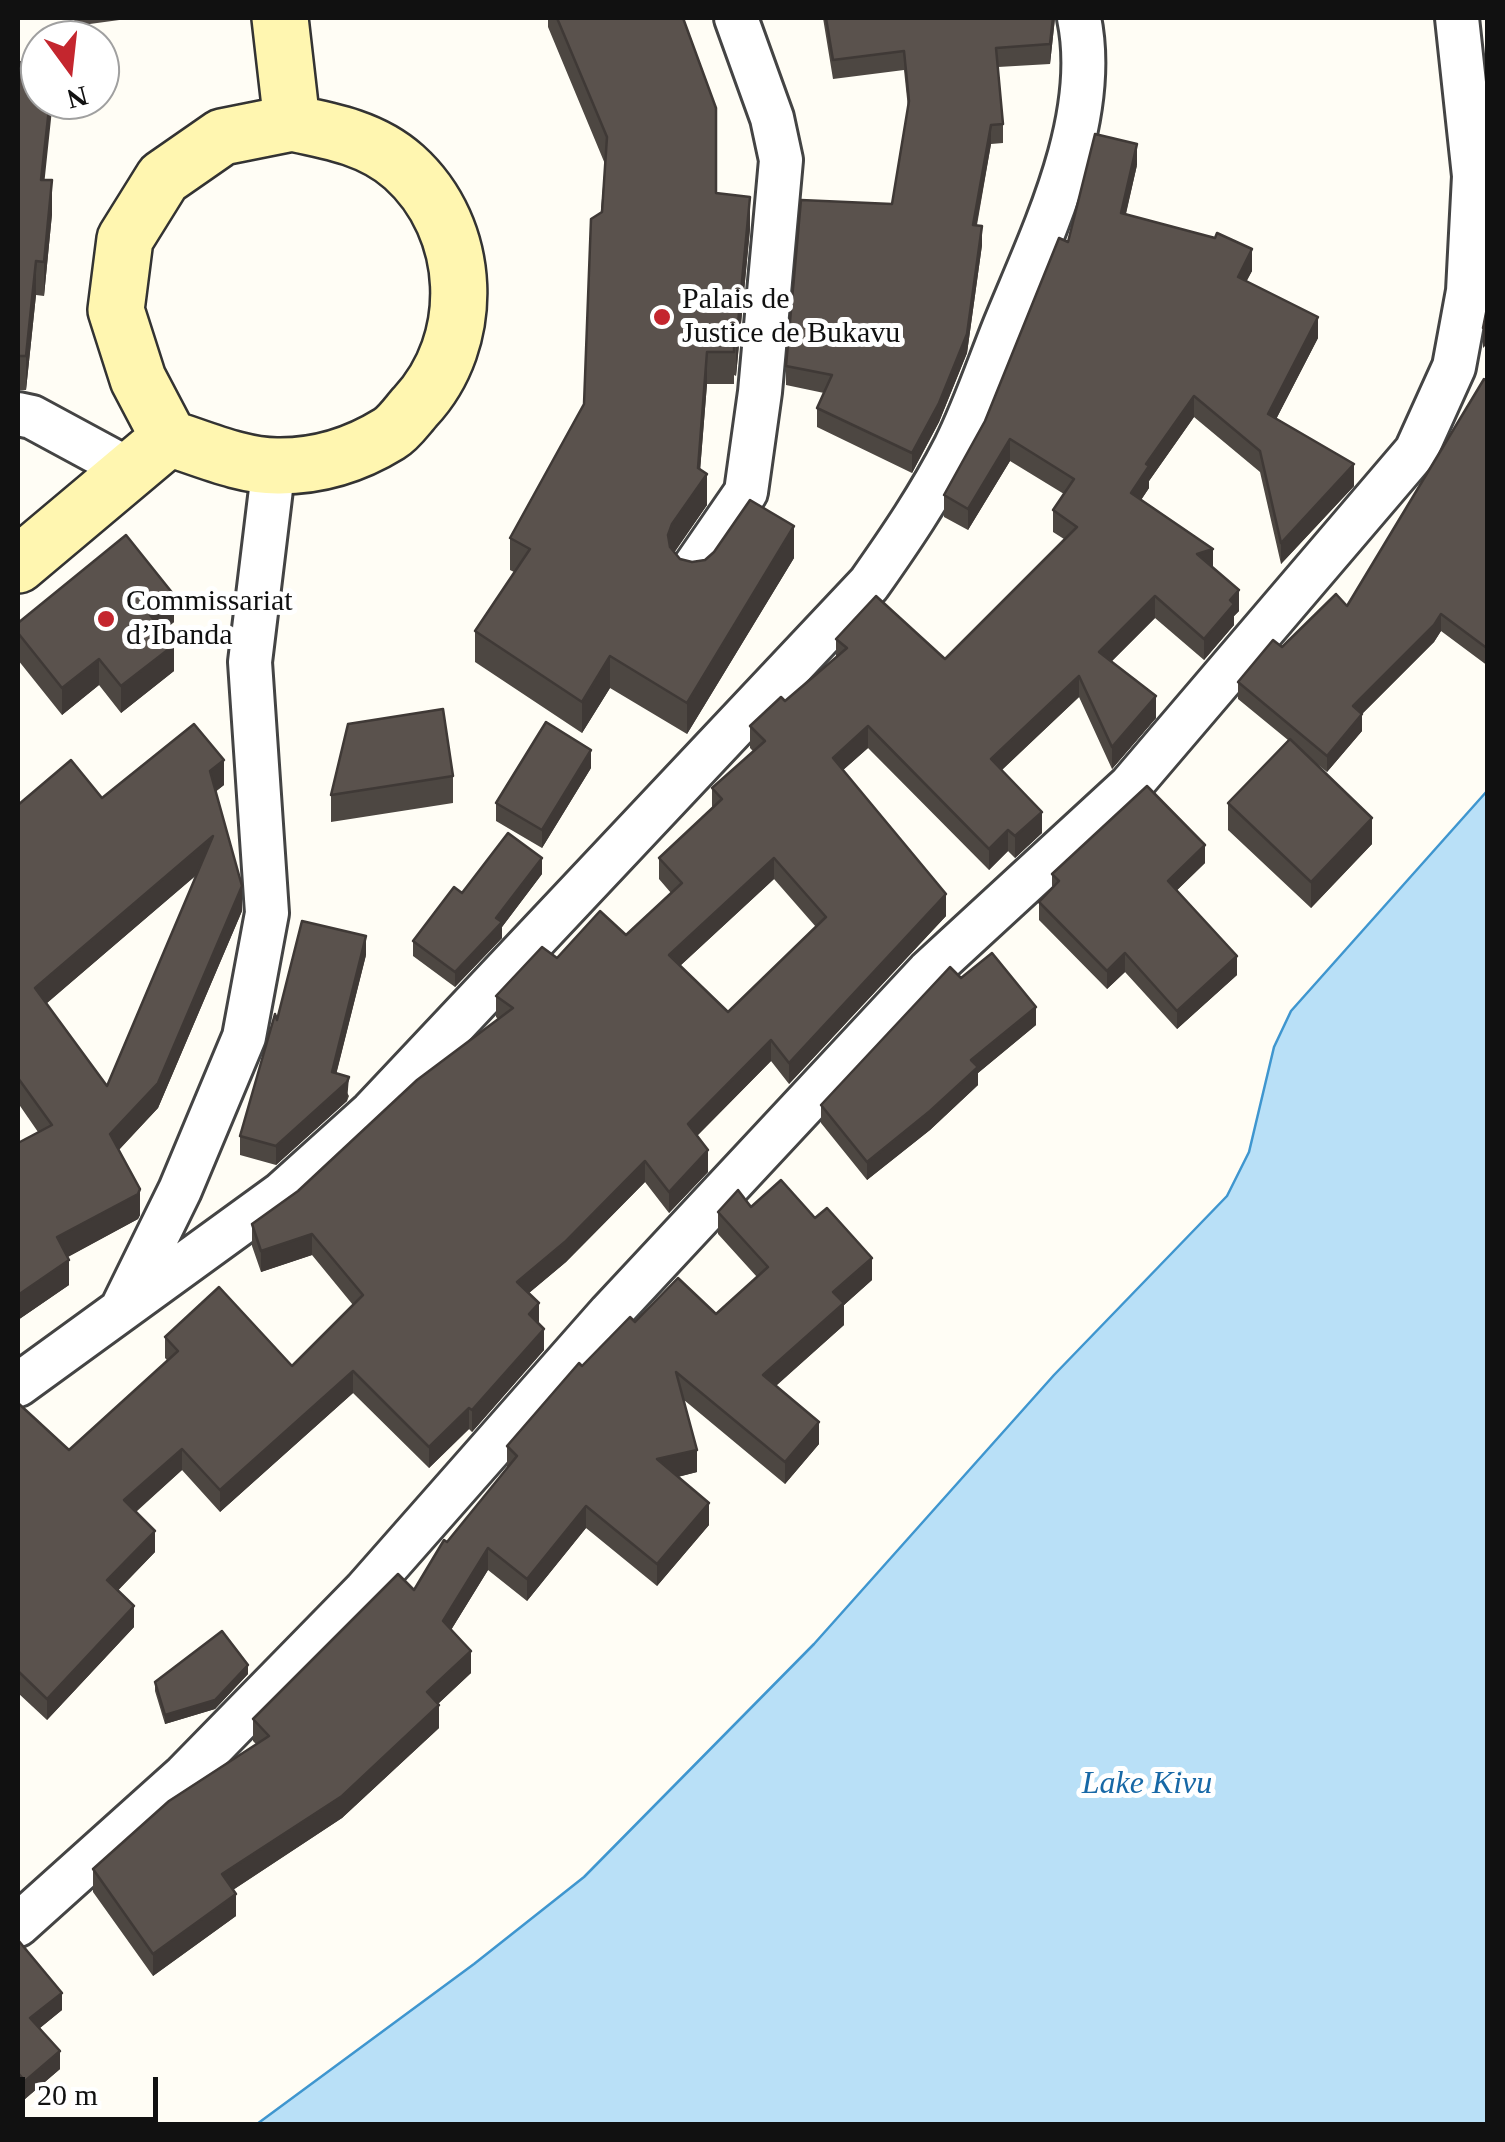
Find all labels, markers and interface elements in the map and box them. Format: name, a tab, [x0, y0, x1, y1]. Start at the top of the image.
north arrow	[20, 20, 120, 120]
text: N	[64, 80, 91, 115]
place label: Palais de Justice de Bukavu	[682, 282, 900, 352]
marker: Palais de Justice de Bukavu	[651, 306, 673, 328]
place label: Commissariat d’Ibanda	[126, 584, 293, 654]
marker: Commissariat d’Ibanda	[95, 608, 117, 630]
water label: Lake Kivu	[1082, 1766, 1212, 1804]
scale bar	[25, 2057, 162, 2119]
text: 20 m	[37, 2078, 98, 2111]

